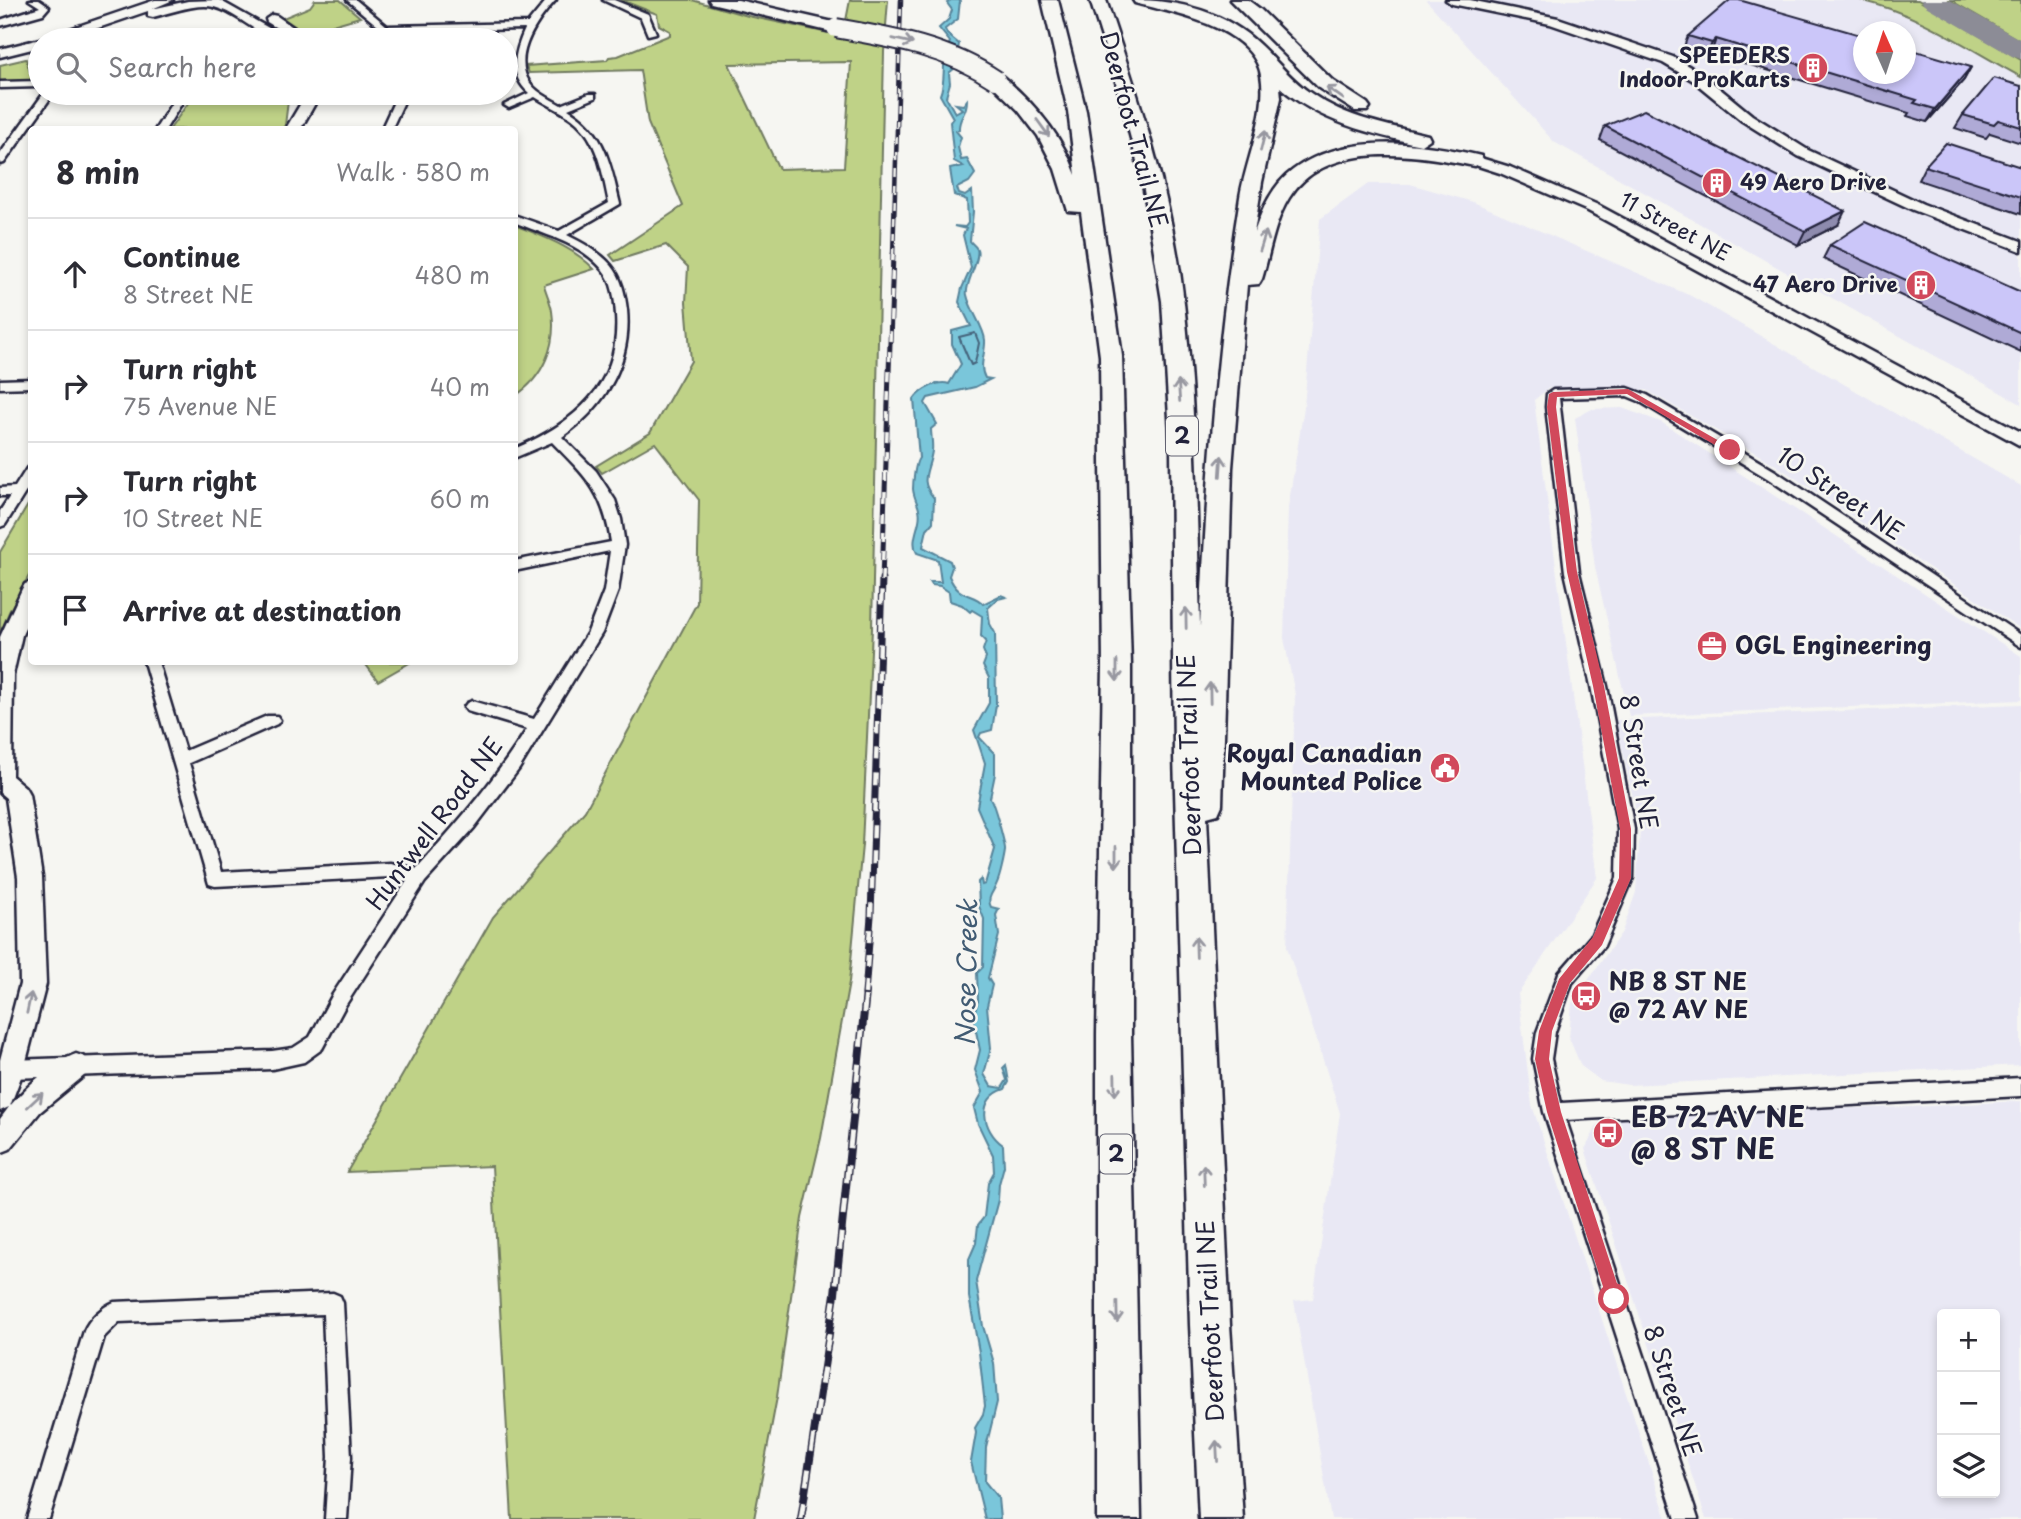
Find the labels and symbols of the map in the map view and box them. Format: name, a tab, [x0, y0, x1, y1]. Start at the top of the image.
north arrow	[1853, 21, 1916, 84]
street label: Deerfoot Trail NE	[1091, 27, 1178, 232]
one-way arrow	[891, 35, 914, 48]
place label: SPEEDERS Indoor ProKarts	[1619, 38, 1790, 94]
building icon: SPEEDERS Indoor ProKarts	[1796, 51, 1830, 85]
one-way arrow	[1326, 86, 1345, 100]
one-way arrow	[1036, 118, 1051, 137]
one-way arrow	[1257, 130, 1270, 153]
place label: 49 Aero Drive	[1740, 165, 1887, 197]
building icon: 49 Aero Drive	[1700, 166, 1734, 200]
street label: 11 Street NE	[1615, 183, 1737, 268]
one-way arrow	[1258, 231, 1271, 253]
place label: 47 Aero Drive	[1753, 267, 1898, 299]
building icon: 47 Aero Drive	[1904, 268, 1938, 302]
one-way arrow	[1172, 380, 1185, 403]
road number: 2	[1166, 416, 1198, 456]
route end	[1714, 434, 1745, 465]
street label: 10 Street NE	[1770, 437, 1912, 548]
one-way arrow	[1214, 455, 1227, 478]
one-way arrow	[1179, 607, 1193, 630]
place label: OGL Engineering	[1735, 626, 1932, 662]
office icon: OGL Engineering	[1695, 629, 1729, 663]
street label: Deerfoot Trail NE	[1166, 654, 1210, 857]
one-way arrow	[1110, 659, 1124, 682]
one-way arrow	[1203, 682, 1217, 705]
street label: 8 Street NE	[1612, 691, 1668, 832]
street label: Huntwell Road NE	[356, 729, 511, 917]
place label: Royal Canadian Mounted Police	[1227, 734, 1422, 798]
public building icon: Royal Canadian Mounted Police	[1428, 751, 1462, 785]
one-way arrow	[1109, 846, 1122, 869]
water label: Nose Creek	[945, 898, 986, 1047]
one-way arrow	[1189, 936, 1202, 959]
place label: NB 8 ST NE @ 72 AV NE	[1609, 962, 1748, 1026]
bus stop icon: NB 8 ST NE @ 72 AV NE	[1569, 979, 1603, 1013]
one-way arrow	[23, 992, 37, 1015]
one-way arrow	[1108, 1073, 1122, 1096]
one-way arrow	[26, 1091, 43, 1108]
place label: EB 72 AV NE @ 8 ST NE	[1631, 1094, 1805, 1169]
bus stop icon: EB 72 AV NE @ 8 ST NE	[1591, 1116, 1625, 1150]
road number: 2	[1100, 1134, 1132, 1174]
one-way arrow	[1198, 1163, 1211, 1186]
street label: Deerfoot Trail NE	[1186, 1219, 1232, 1423]
route start	[1598, 1283, 1629, 1314]
one-way arrow	[1110, 1301, 1124, 1324]
street label: 8 Street NE	[1636, 1320, 1712, 1461]
one-way arrow	[1210, 1440, 1223, 1463]

